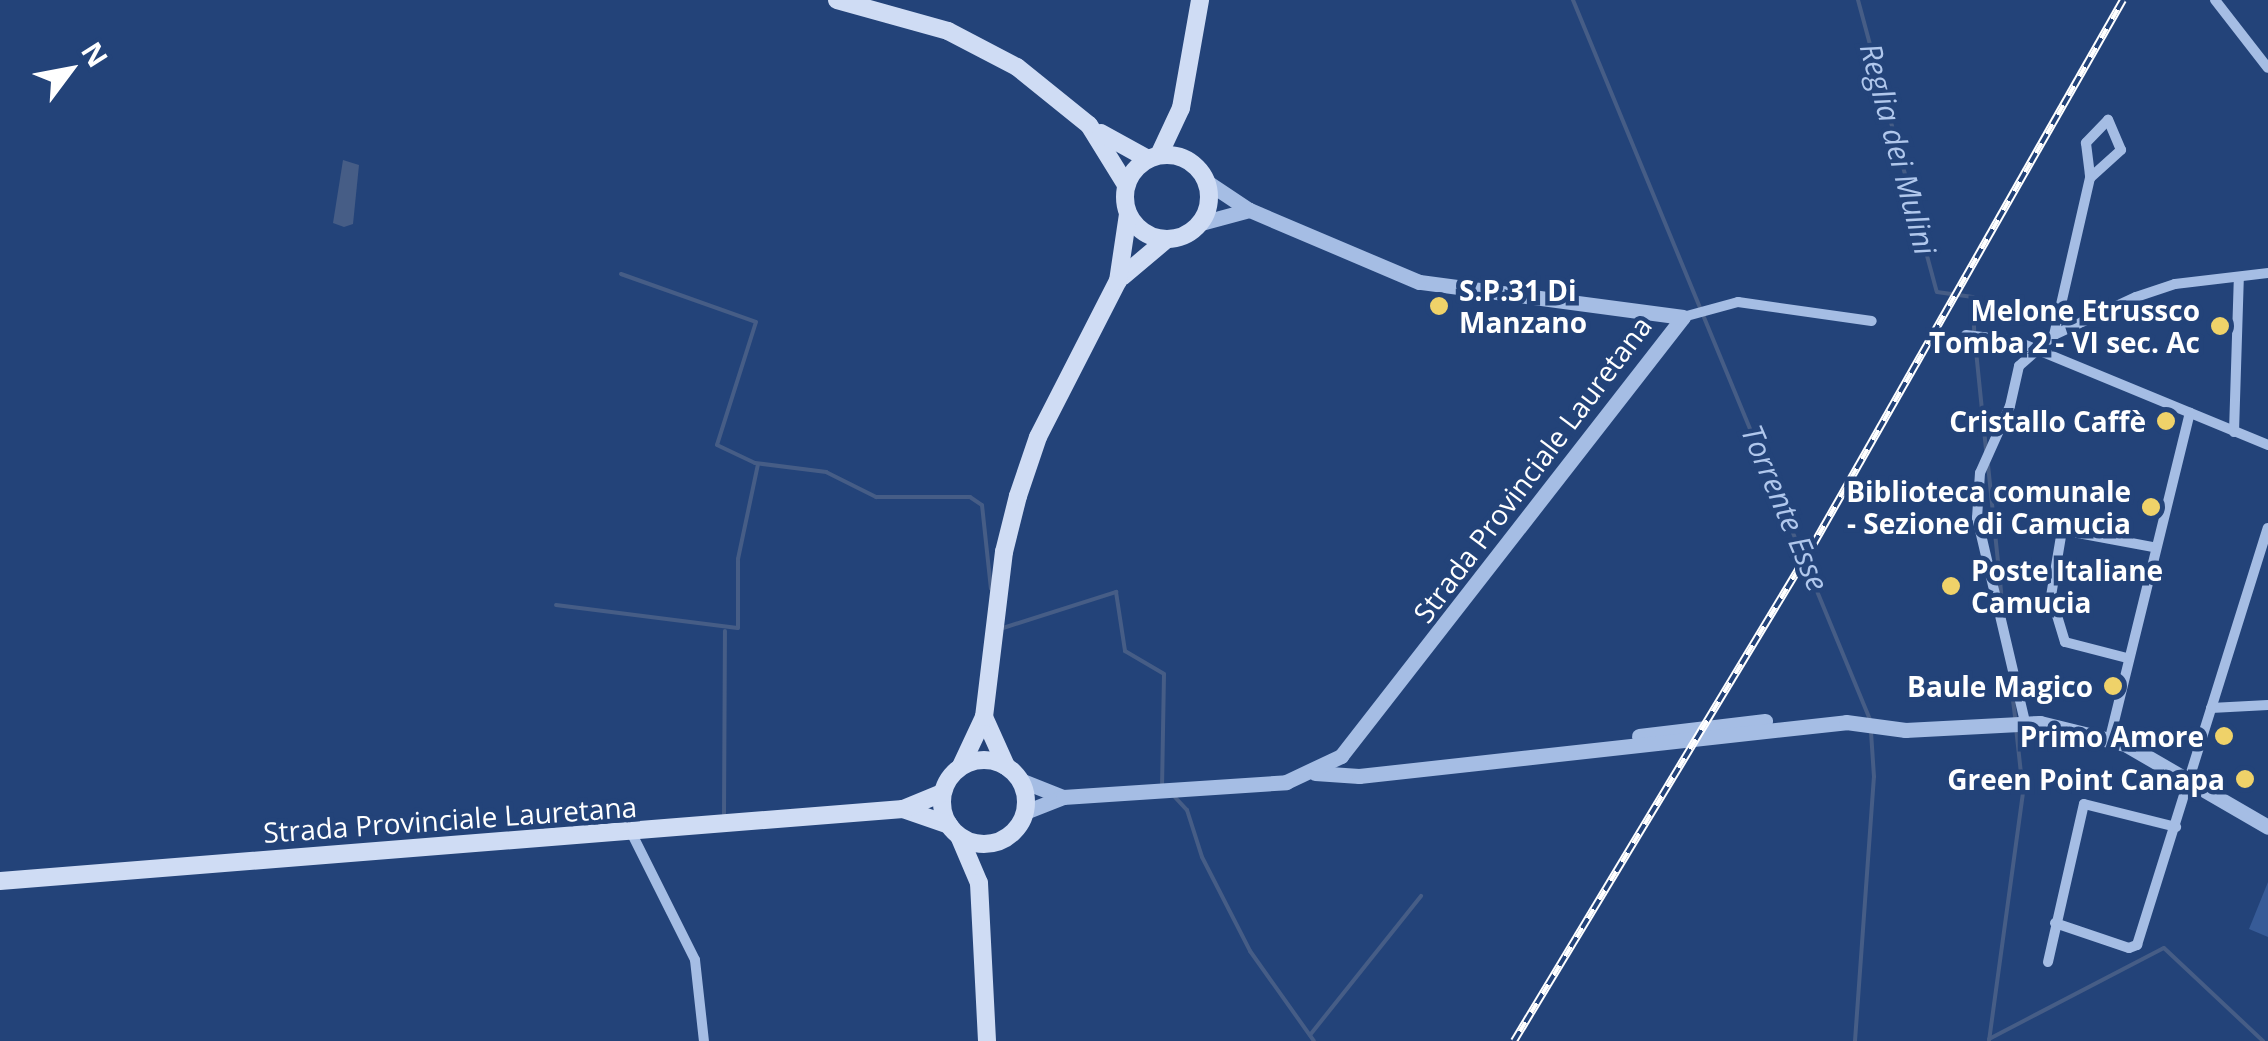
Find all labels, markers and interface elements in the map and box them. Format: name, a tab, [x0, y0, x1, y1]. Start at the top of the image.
north arrow	[20, 20, 120, 120]
text: N	[73, 34, 118, 74]
water label: Reglia dei Mulini	[1852, 39, 1944, 259]
place label: S.P.31 Di Manzano	[1459, 273, 1587, 339]
place label: Melone Etrussco Tomba 2 - VI sec. Ac	[1929, 293, 2200, 359]
marker: S.P.31 Di Manzano	[1428, 295, 1450, 317]
street label: Strada Provinciale Lauretana	[1406, 309, 1658, 629]
marker: Melone Etrussco Tomba 2 - VI sec. Ac	[2209, 315, 2231, 337]
place label: Cristallo Caffè	[1949, 404, 2146, 438]
marker: Cristallo Caffè	[2155, 410, 2177, 432]
water label: Torrente Esse	[1734, 420, 1836, 596]
place label: Biblioteca comunale - Sezione di Camucia	[1846, 474, 2131, 540]
marker: Biblioteca comunale - Sezione di Camucia	[2140, 496, 2162, 518]
place label: Poste Italiane Camucia	[1971, 553, 2163, 619]
marker: Poste Italiane Camucia	[1940, 575, 1962, 597]
place label: Baule Magico	[1907, 669, 2093, 703]
marker: Baule Magico	[2102, 675, 2124, 697]
place label: Primo Amore	[2020, 719, 2204, 753]
marker: Primo Amore	[2213, 725, 2235, 747]
place label: Green Point Canapa	[1947, 762, 2225, 796]
marker: Green Point Canapa	[2234, 768, 2256, 790]
street label: Strada Provinciale Lauretana	[262, 789, 638, 849]

